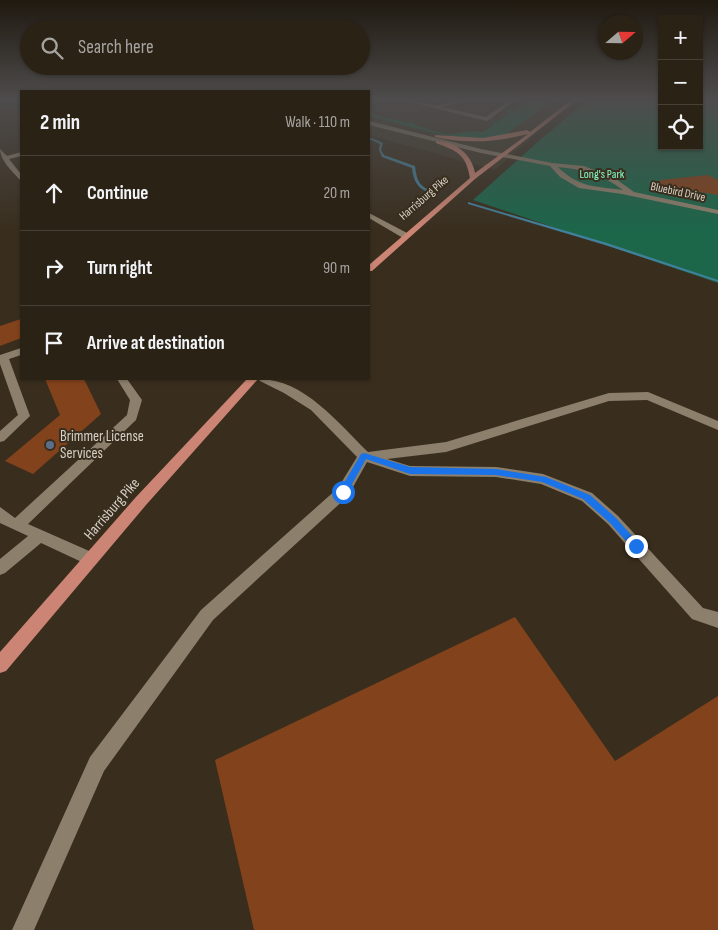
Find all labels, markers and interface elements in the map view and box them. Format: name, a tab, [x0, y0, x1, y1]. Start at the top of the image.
north arrow	[598, 15, 643, 60]
map controls	[658, 15, 703, 150]
button: +	[658, 15, 703, 60]
search box	[20, 20, 370, 75]
icon: search	[38, 34, 66, 62]
text: Search here	[78, 36, 154, 59]
button: −	[658, 60, 703, 105]
button: locate	[658, 105, 703, 150]
text: 2 min	[40, 110, 80, 135]
text: Walk · 110 m	[285, 113, 350, 132]
park label: Long's Park	[580, 167, 625, 182]
street label: Harrisburg Pike	[396, 172, 452, 223]
icon: ahead	[40, 179, 68, 207]
street label: Bluebird Drive	[649, 179, 707, 205]
text: Continue	[87, 182, 148, 205]
text: 20 m	[323, 184, 350, 203]
icon: right	[40, 254, 68, 282]
text: Turn right	[87, 257, 152, 280]
text: 90 m	[323, 259, 350, 278]
icon: arrive	[40, 329, 68, 357]
text: Arrive at destination	[87, 332, 225, 355]
place label: Brimmer License Services	[60, 427, 144, 463]
marker: Brimmer License Services	[44, 439, 56, 451]
street label: Harrisburg Pike	[80, 474, 144, 544]
route start	[332, 481, 355, 504]
route end	[625, 535, 648, 558]

